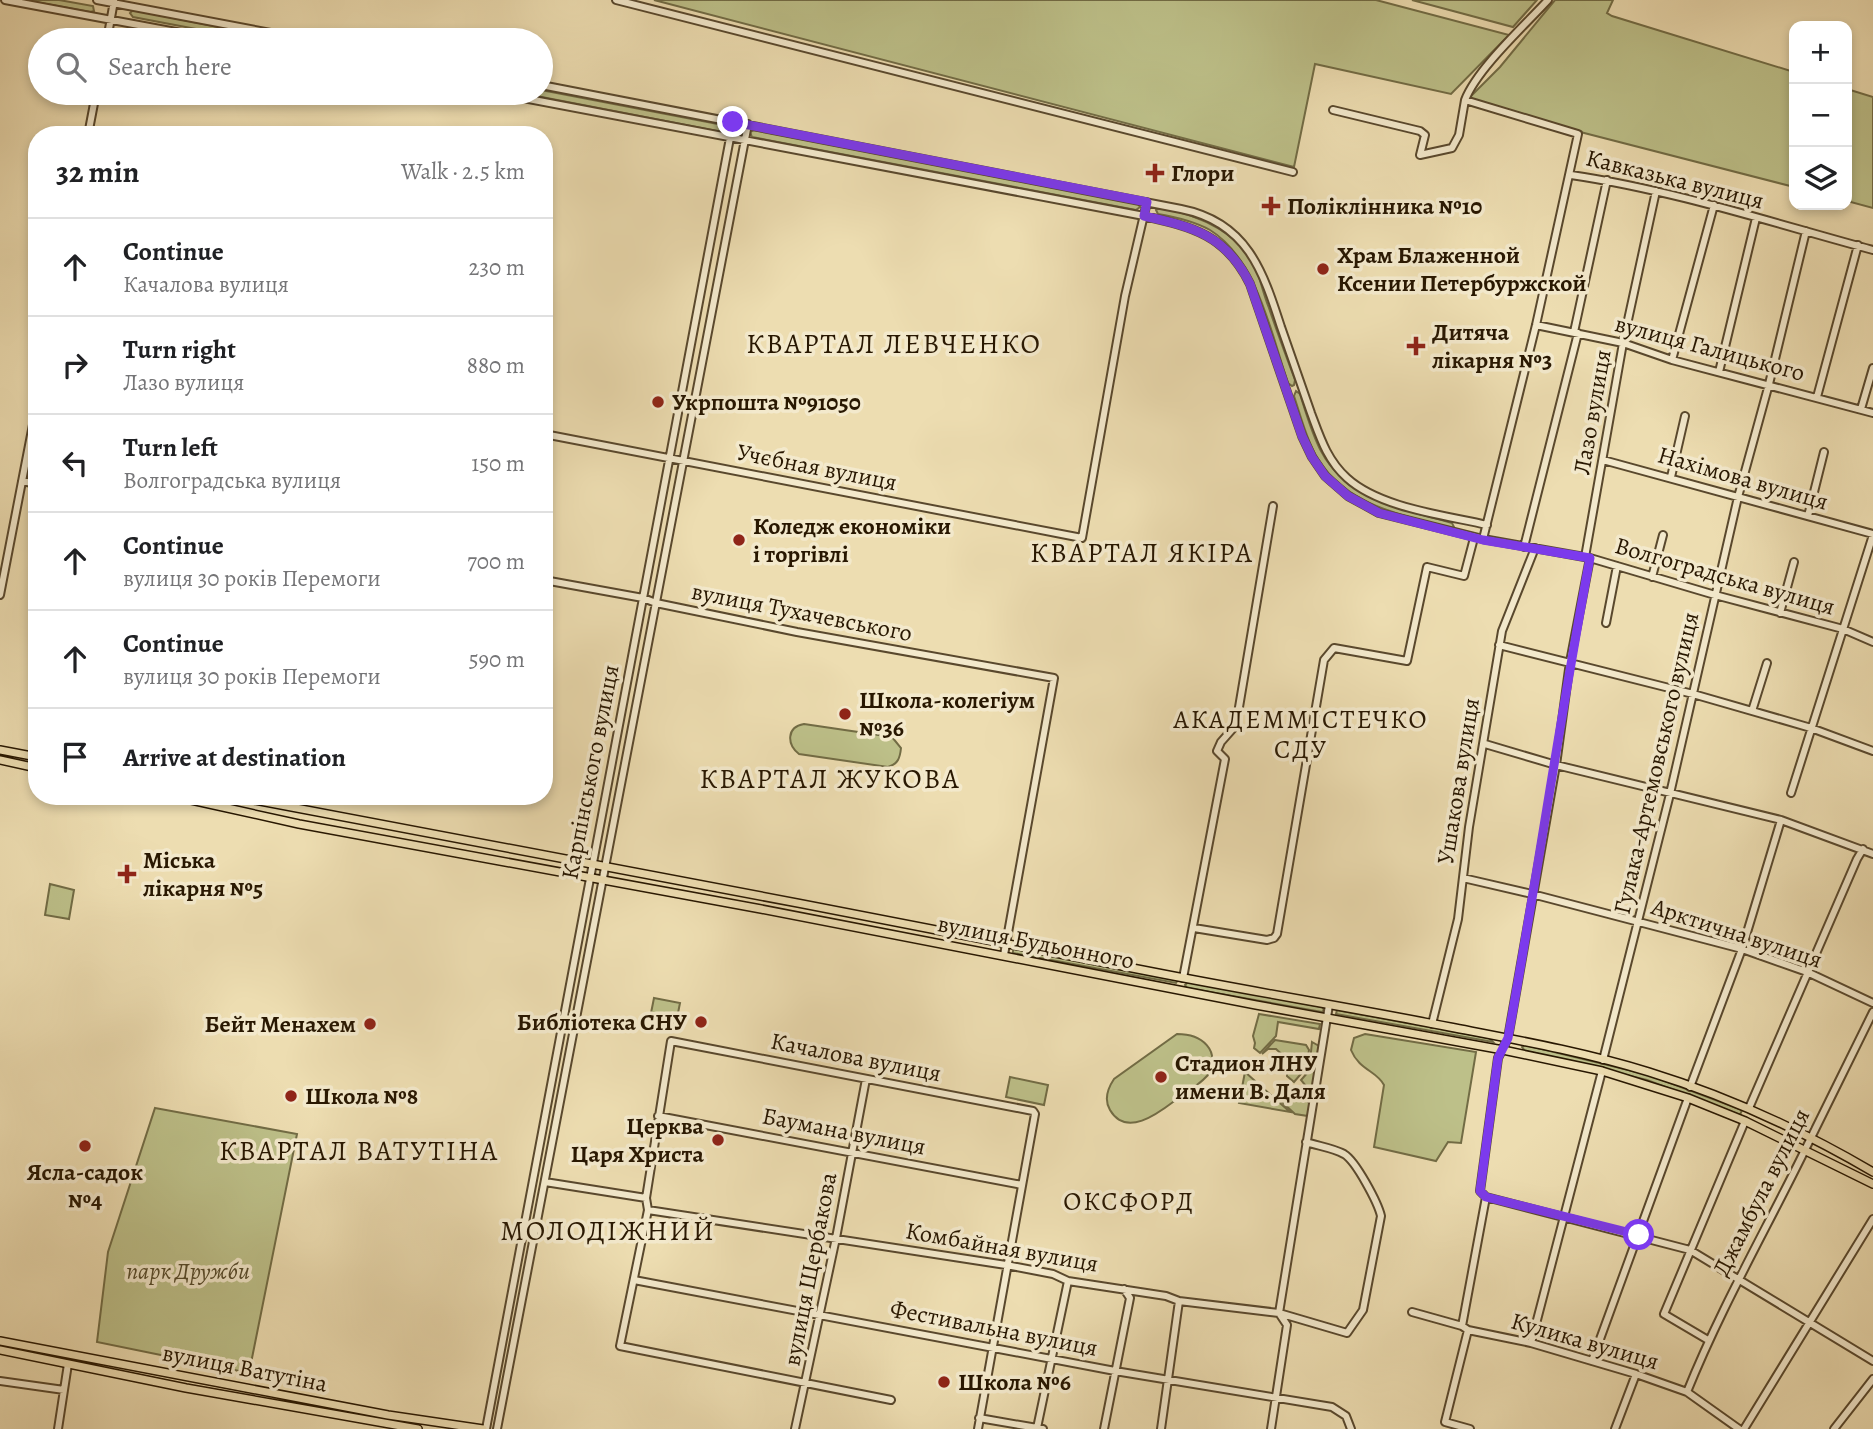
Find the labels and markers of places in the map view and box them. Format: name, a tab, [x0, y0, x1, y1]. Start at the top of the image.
place label: Глори	[1171, 157, 1234, 189]
marker: Глори	[1145, 163, 1165, 183]
place label: Поліклінника №10	[1287, 190, 1482, 222]
marker: Поліклінника №10	[1261, 196, 1281, 216]
place label: Храм Блаженной Ксении Петербуржской	[1337, 239, 1587, 299]
marker: Храм Блаженной Ксении Петербуржской	[1315, 261, 1331, 277]
place label: Дитяча лікарня №3	[1431, 316, 1552, 376]
marker: Дитяча лікарня №3	[1406, 336, 1426, 356]
place label: Укрпошта №91050	[672, 386, 861, 418]
marker: Укрпошта №91050	[650, 394, 666, 410]
place label: Коледж економіки і торгівлі	[753, 510, 951, 570]
marker: Коледж економіки і торгівлі	[731, 532, 747, 548]
place label: Школа-колегіум №36	[859, 684, 1035, 744]
marker: Школа-колегіум №36	[837, 706, 853, 722]
place label: Міська лікарня №5	[142, 844, 263, 904]
marker: Міська лікарня №5	[117, 864, 137, 884]
place label: Библіотека СНУ	[517, 1006, 688, 1038]
place label: Бейт Менахем	[205, 1008, 356, 1040]
marker: Библіотека СНУ	[693, 1014, 709, 1030]
marker: Бейт Менахем	[362, 1016, 378, 1032]
place label: Стадион ЛНУ имени В. Даля	[1175, 1047, 1326, 1107]
marker: Стадион ЛНУ имени В. Даля	[1153, 1069, 1169, 1085]
place label: Школа №8	[305, 1080, 418, 1112]
marker: Школа №8	[283, 1088, 299, 1104]
place label: Церква Царя Христа	[571, 1110, 705, 1170]
marker: Церква Царя Христа	[710, 1132, 726, 1148]
marker: Ясла-садок №4	[77, 1138, 93, 1154]
place label: Ясла-садок №4	[27, 1156, 143, 1216]
place label: Школа №6	[958, 1366, 1071, 1398]
marker: Школа №6	[936, 1374, 952, 1390]

